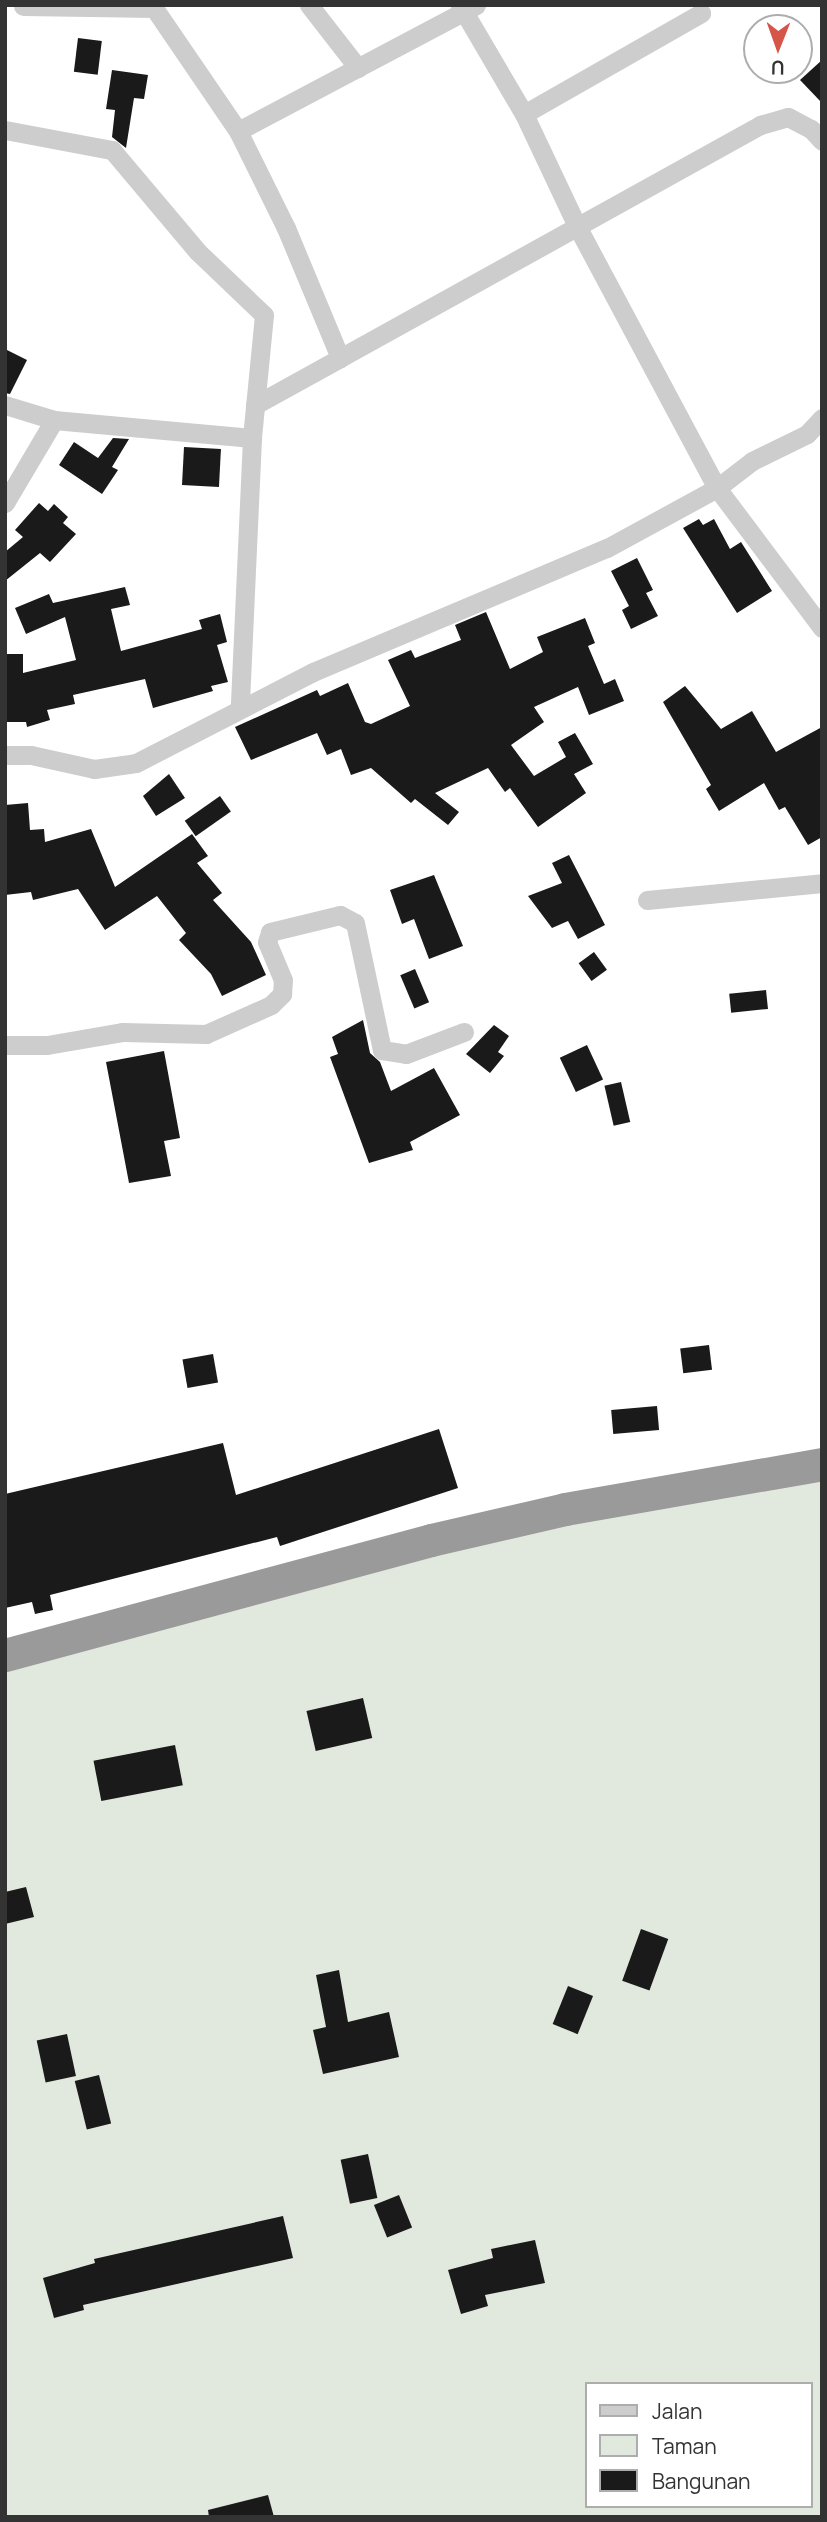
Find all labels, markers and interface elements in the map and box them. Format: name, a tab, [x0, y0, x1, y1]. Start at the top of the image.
north arrow	[743, 14, 813, 84]
text: U	[771, 55, 785, 81]
legend	[586, 2382, 813, 2508]
text: Jalan	[652, 2397, 702, 2425]
text: Taman	[652, 2432, 717, 2460]
text: Bangunan	[652, 2467, 751, 2495]

